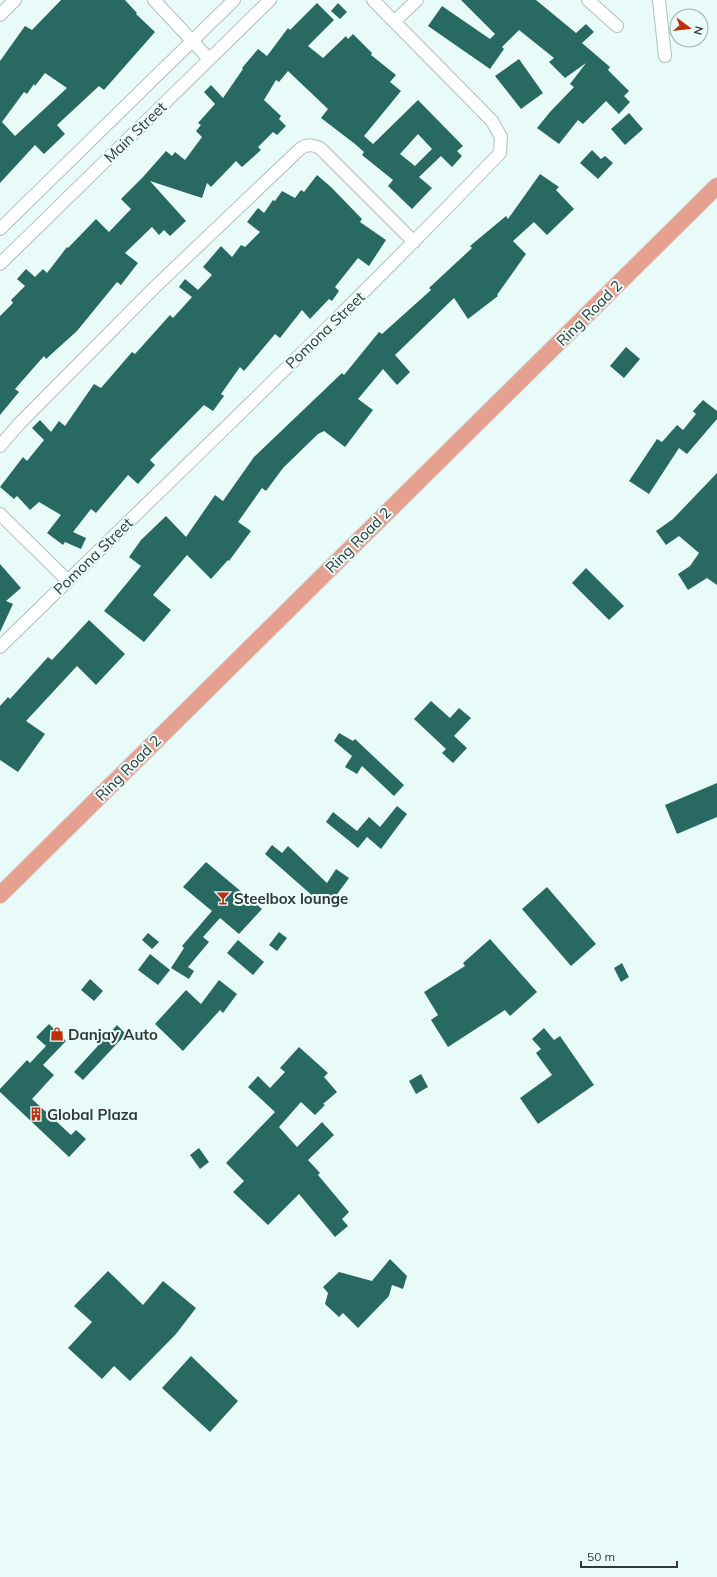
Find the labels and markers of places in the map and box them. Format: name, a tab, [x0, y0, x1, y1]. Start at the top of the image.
place label: Steelbox lounge	[234, 889, 348, 908]
bar icon: Steelbox lounge	[215, 890, 231, 906]
place label: Danjay Auto	[68, 1025, 158, 1044]
shop icon: Danjay Auto	[49, 1026, 65, 1042]
place label: Global Plaza	[47, 1105, 138, 1124]
building icon: Global Plaza	[28, 1106, 44, 1122]

